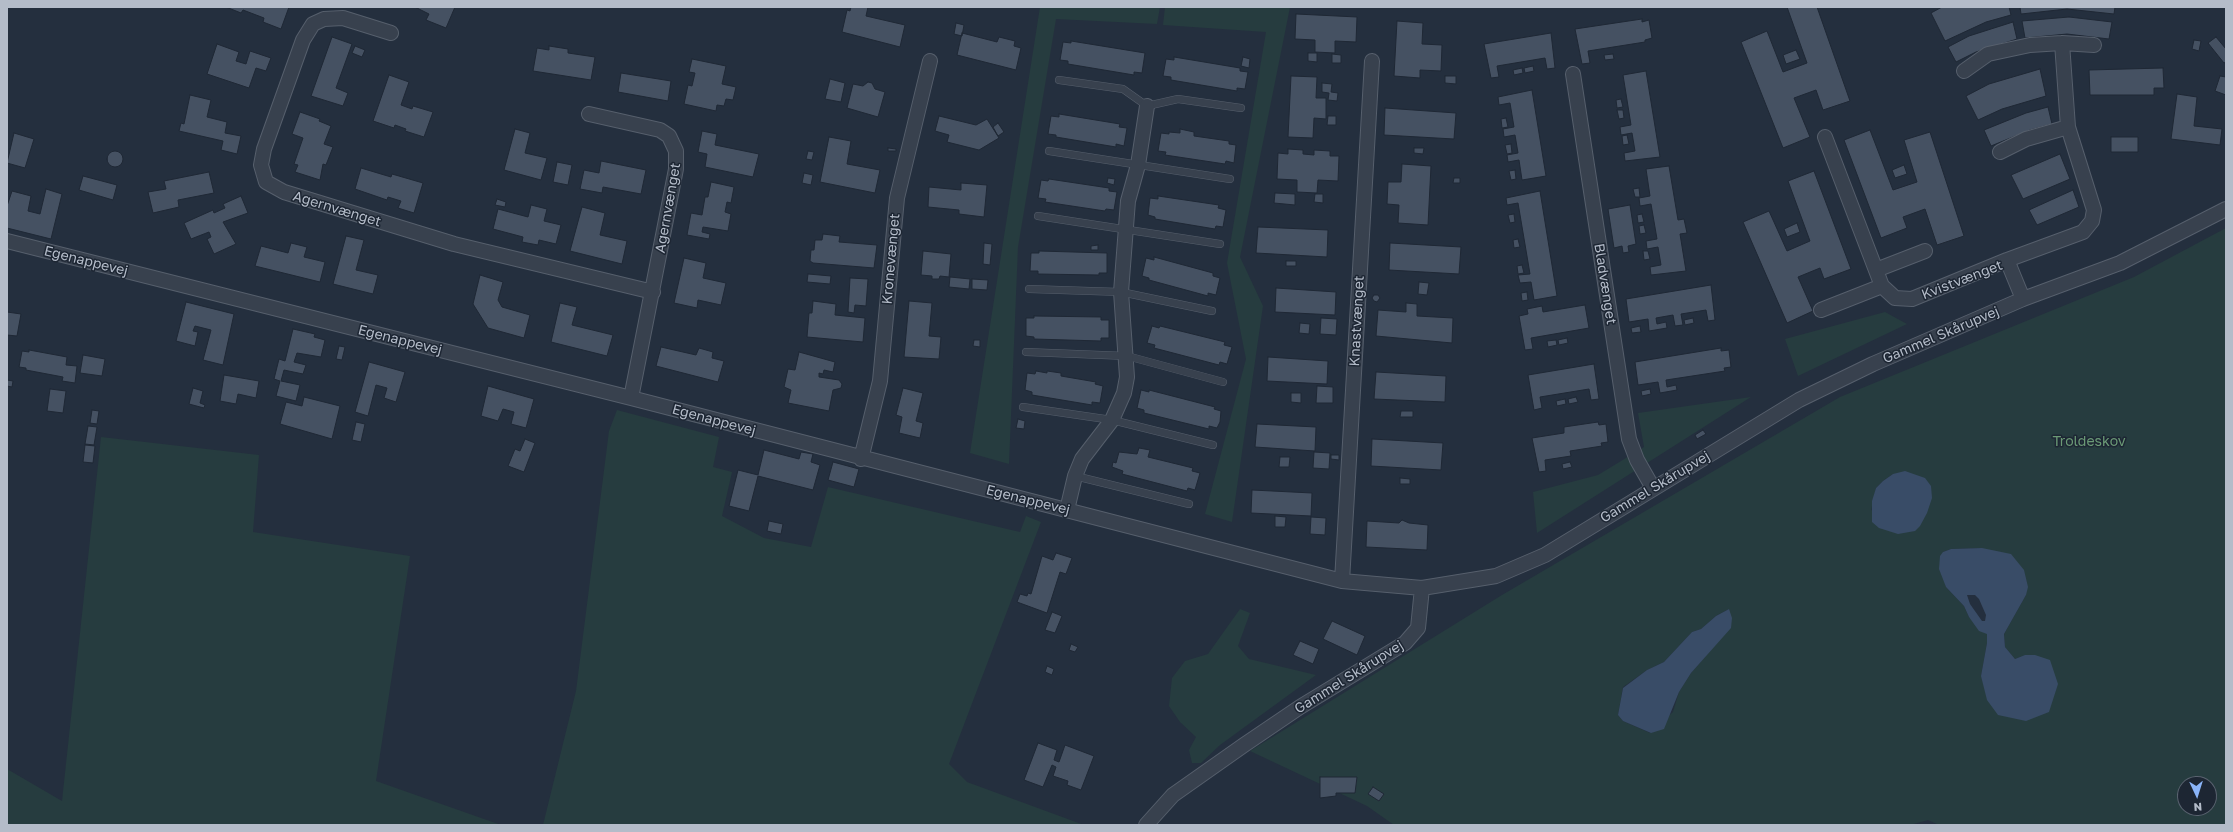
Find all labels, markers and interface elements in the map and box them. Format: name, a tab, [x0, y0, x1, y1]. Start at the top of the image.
street label: Agernvænget	[652, 162, 684, 254]
street label: Agernvænget	[291, 188, 383, 230]
street label: Kronevænget	[879, 213, 903, 305]
street label: Egenappevej	[42, 242, 130, 280]
street label: Bladvænget	[1590, 242, 1620, 326]
street label: Kvistvænget	[1919, 257, 2005, 303]
street label: Knastvænget	[1346, 275, 1368, 367]
street label: Gammel Skårupvej	[1880, 303, 2002, 367]
street label: Egenappevej	[356, 321, 444, 359]
street label: Egenappevej	[670, 401, 758, 439]
park label: Troldeskov	[2052, 434, 2126, 450]
street label: Gammel Skårupvej	[1597, 448, 1713, 526]
street label: Egenappevej	[984, 481, 1072, 519]
street label: Gammel Skårupvej	[1292, 637, 1406, 717]
north arrow	[2177, 776, 2217, 816]
text: N	[2193, 801, 2202, 814]

